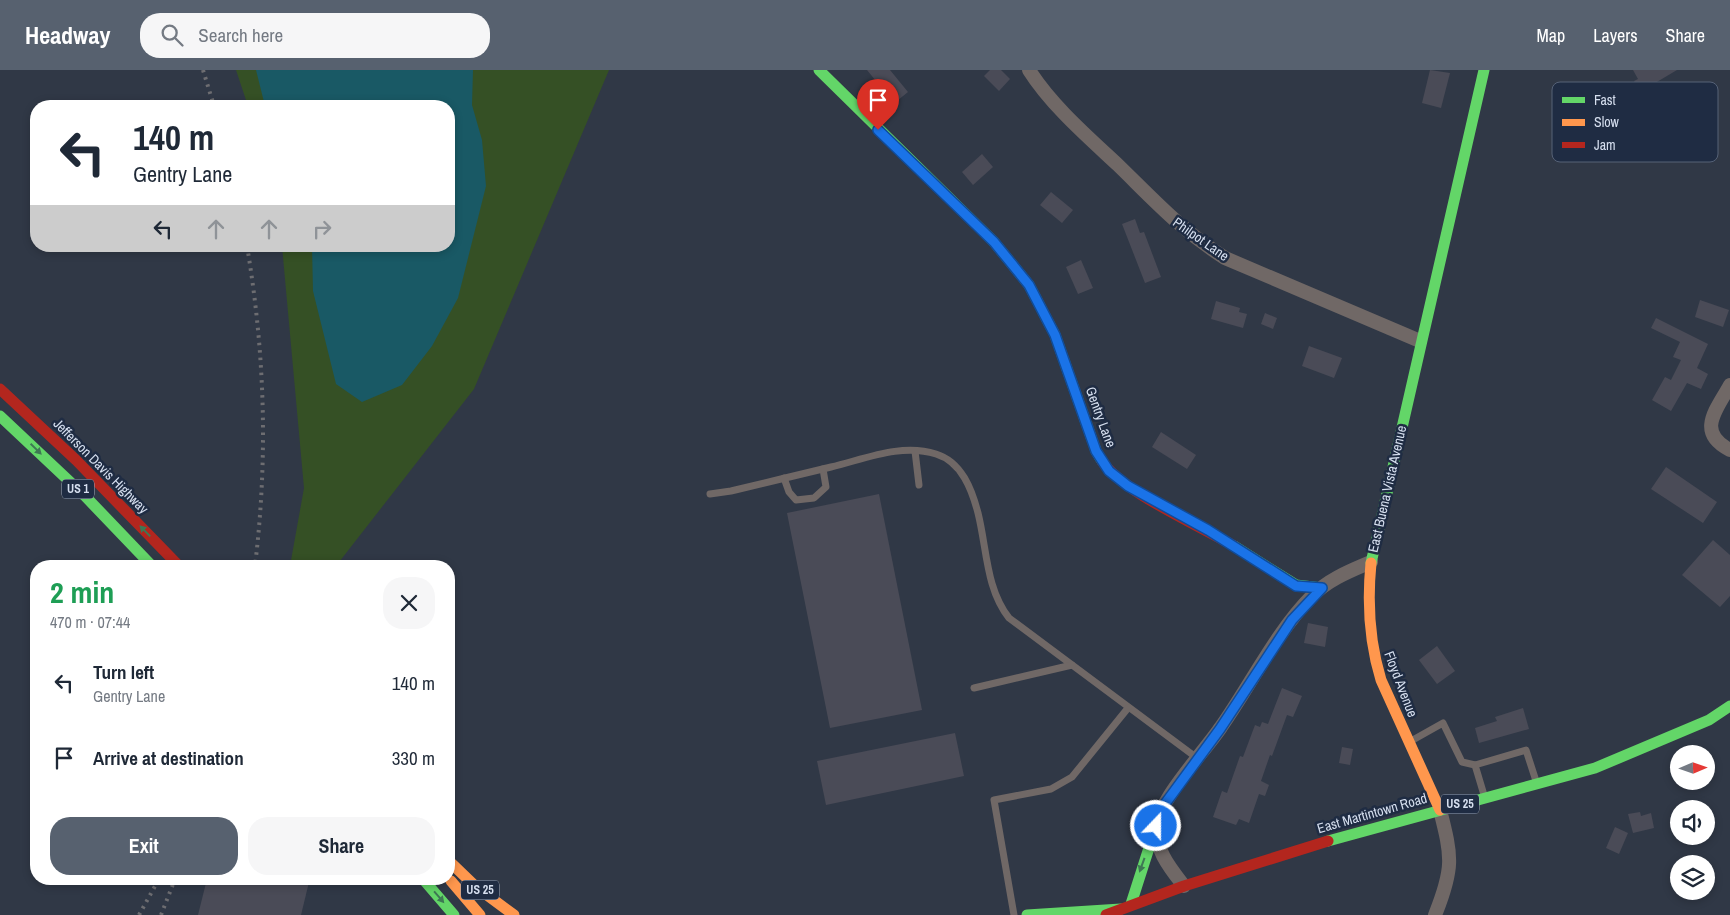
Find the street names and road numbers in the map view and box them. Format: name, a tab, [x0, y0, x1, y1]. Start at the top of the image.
street label: Philpot Lane	[1169, 213, 1233, 265]
street label: Gentry Lane	[1082, 384, 1120, 450]
street label: Jefferson Davis Highway	[50, 415, 153, 518]
street label: East Buena Vista Avenue	[1364, 424, 1410, 554]
road number: US 1	[62, 479, 94, 498]
street label: Floyd Avenue	[1380, 648, 1422, 720]
street label: East Martintown Road	[1315, 789, 1429, 837]
road number: US 25	[1441, 794, 1479, 814]
road number: US 25	[461, 880, 499, 900]

